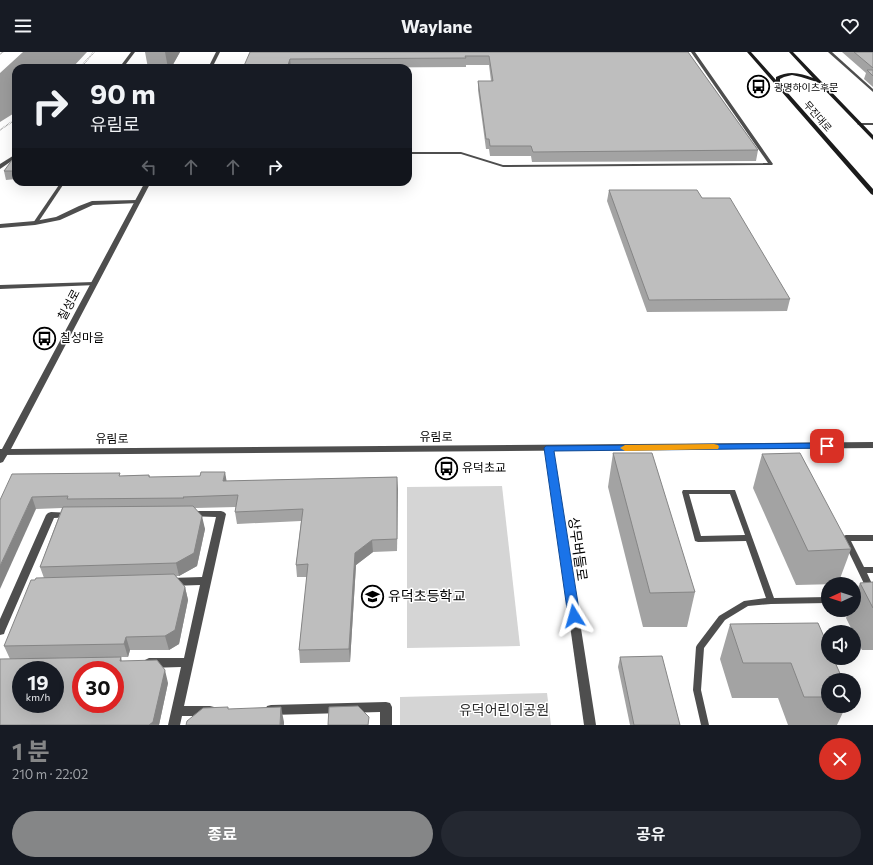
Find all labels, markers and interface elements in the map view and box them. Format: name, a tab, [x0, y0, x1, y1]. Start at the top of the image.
icon: menu	[12, 15, 34, 37]
text: Waylane	[401, 15, 472, 37]
icon: heart	[839, 15, 861, 37]
bus stop icon: 광명하이츠후문	[746, 74, 772, 100]
text: 90 m	[90, 76, 156, 110]
icon: right	[24, 80, 76, 132]
place label: 광명하이츠후문	[774, 81, 838, 93]
street label: 무진대로	[801, 98, 835, 134]
text: 유림로	[90, 113, 140, 135]
icon: left	[138, 156, 160, 178]
icon: ahead	[180, 156, 202, 178]
icon: ahead	[222, 156, 244, 178]
icon: right	[264, 156, 286, 178]
street label: 칠성로	[54, 287, 82, 322]
bus stop icon: 칠성마을	[32, 325, 58, 351]
place label: 칠성마을	[60, 330, 104, 344]
street label: 유림로	[419, 429, 453, 443]
pin	[810, 429, 844, 463]
street label: 유림로	[95, 431, 129, 445]
icon: arrive	[816, 435, 838, 457]
bus stop icon: 유덕초교	[433, 455, 459, 481]
place label: 유덕초교	[462, 460, 506, 474]
street label: 상무버들로	[566, 516, 591, 582]
north arrow	[821, 577, 861, 617]
map controls	[821, 577, 861, 713]
school or university icon: 유덕초등학교	[360, 583, 386, 609]
place label: 유덕초등학교	[388, 587, 465, 604]
position arrow	[553, 595, 595, 637]
button: sound	[821, 625, 861, 665]
speed limit sign: 30	[72, 661, 124, 713]
text: 19	[27, 670, 49, 694]
button: search	[821, 673, 861, 713]
text: km/h	[26, 691, 50, 703]
park label: 유덕어린이공원	[459, 701, 549, 718]
text: 1 분	[12, 736, 50, 765]
button: close	[819, 738, 861, 780]
text: 210 m · 22:02	[12, 766, 88, 782]
button: 종료	[12, 811, 433, 857]
button: 공유	[441, 811, 861, 857]

